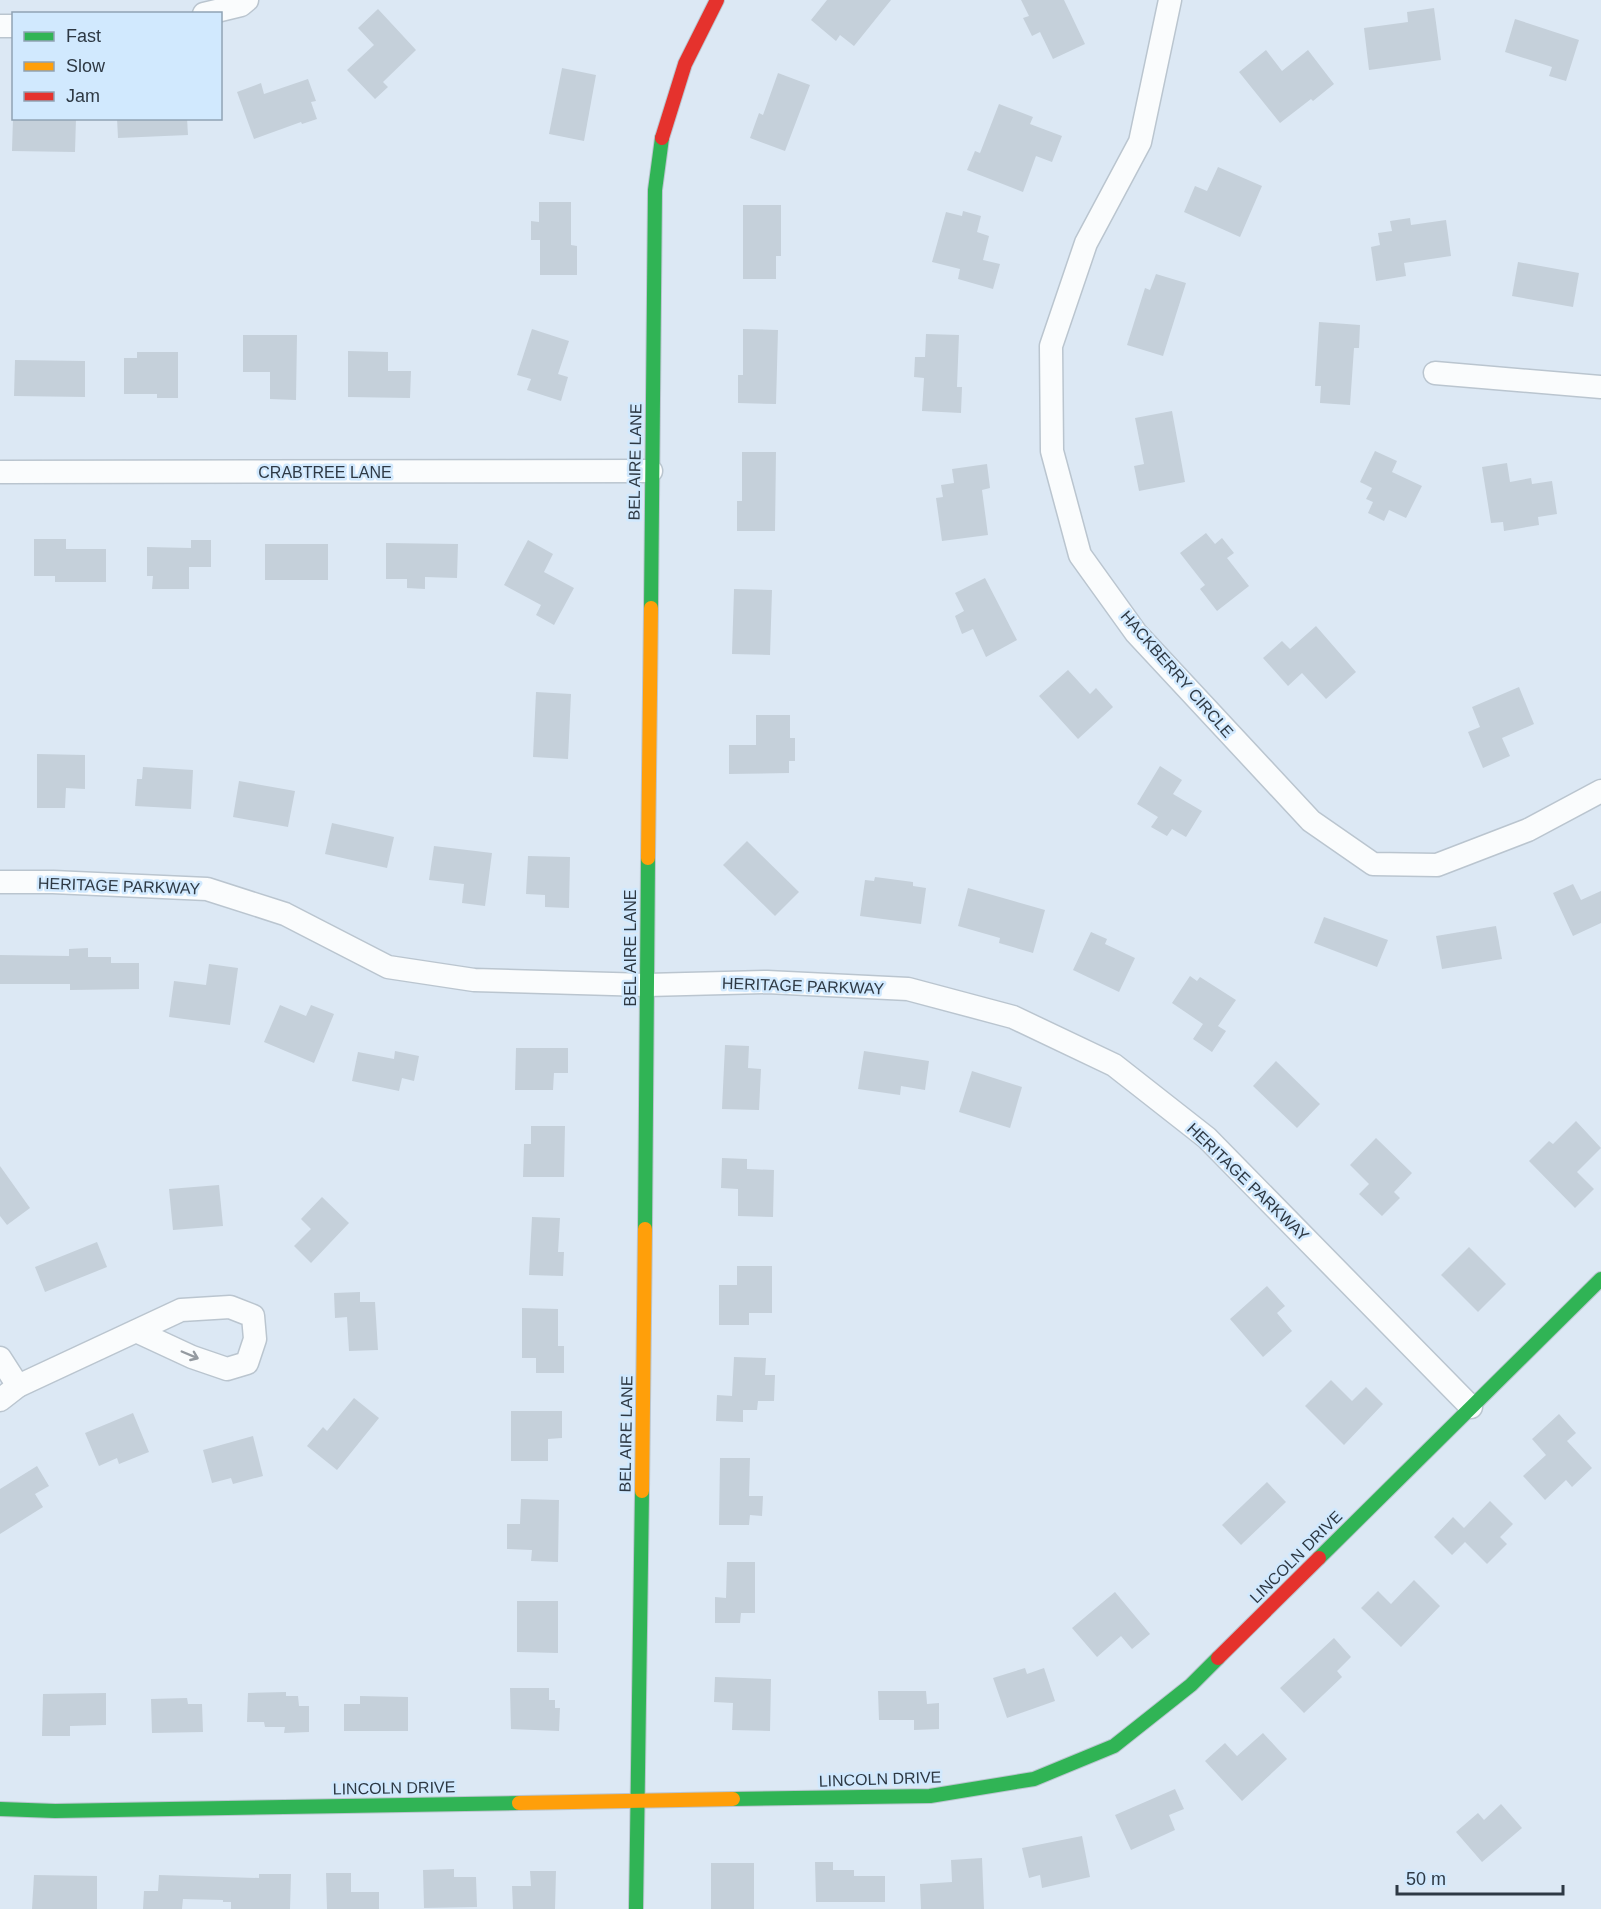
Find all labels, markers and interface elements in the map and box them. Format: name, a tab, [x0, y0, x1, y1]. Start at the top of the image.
legend	[12, 12, 222, 120]
text: Fast	[66, 26, 101, 46]
text: Slow	[66, 56, 106, 76]
text: Jam	[66, 86, 100, 106]
street label: BEL AIRE LANE	[625, 403, 645, 521]
street label: CRABTREE LANE	[258, 464, 392, 481]
street label: HACKBERRY CIRCLE	[1117, 607, 1237, 741]
street label: HERITAGE PARKWAY	[38, 875, 201, 897]
street label: BEL AIRE LANE	[622, 890, 639, 1006]
street label: HERITAGE PARKWAY	[722, 975, 885, 997]
street label: HERITAGE PARKWAY	[1184, 1120, 1312, 1245]
one-way arrow	[180, 1350, 198, 1361]
street label: BEL AIRE LANE	[616, 1375, 636, 1493]
street label: LINCOLN DRIVE	[1247, 1508, 1345, 1606]
street label: LINCOLN DRIVE	[818, 1768, 942, 1790]
street label: LINCOLN DRIVE	[333, 1778, 455, 1798]
scale bar	[1397, 1858, 1564, 1896]
text: 50 m	[1406, 1869, 1446, 1889]

